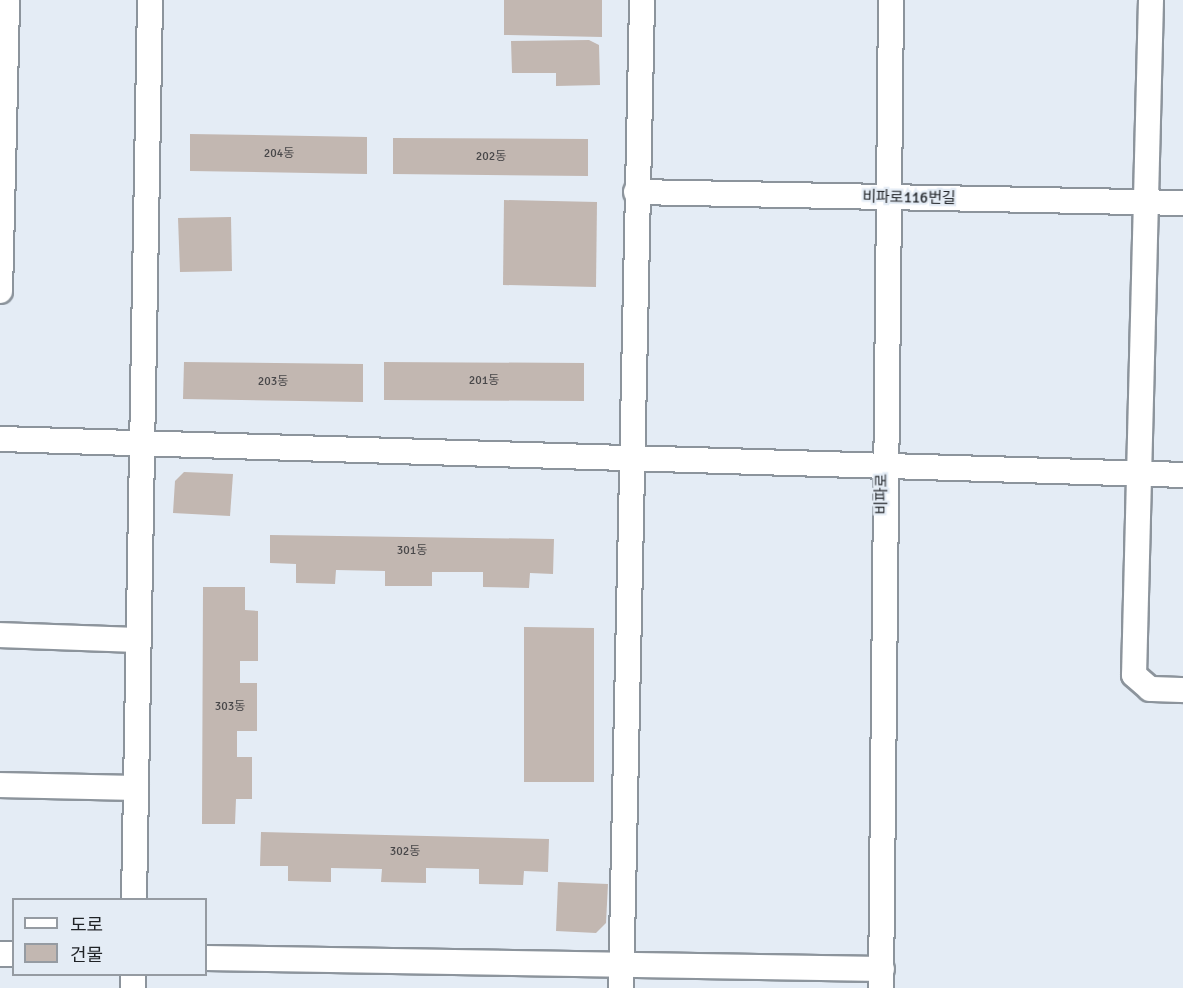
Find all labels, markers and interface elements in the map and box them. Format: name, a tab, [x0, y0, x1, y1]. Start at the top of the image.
house number: 204동	[264, 147, 294, 161]
house number: 202동	[476, 150, 506, 164]
street label: 비파로116번길	[862, 188, 956, 208]
house number: 201동	[469, 374, 499, 388]
house number: 203동	[258, 375, 288, 389]
street label: 비파로	[873, 473, 891, 515]
house number: 301동	[397, 544, 427, 558]
house number: 303동	[215, 700, 245, 714]
house number: 302동	[390, 845, 420, 859]
legend	[12, 898, 207, 976]
text: 도로	[70, 914, 103, 936]
text: 건물	[70, 944, 103, 966]

